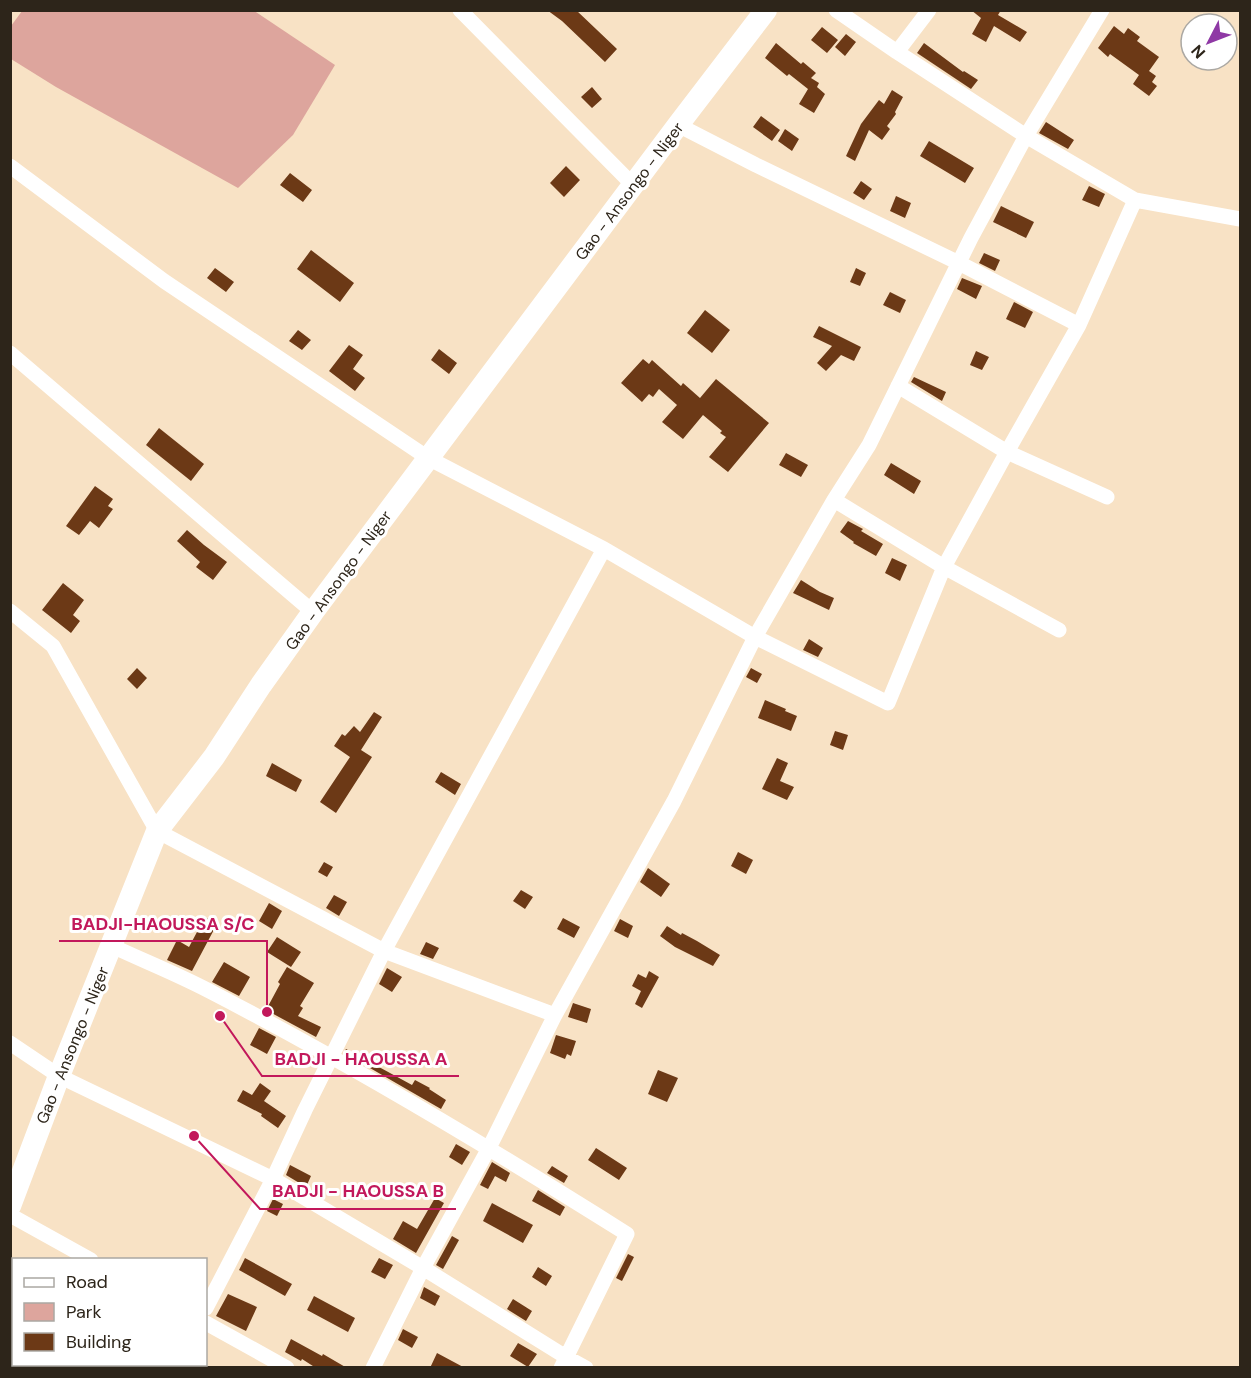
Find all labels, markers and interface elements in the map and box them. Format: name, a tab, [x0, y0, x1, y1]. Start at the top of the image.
north arrow	[1179, 12, 1239, 72]
text: N	[1187, 40, 1210, 63]
street label: Gao - Ansongo - Niger	[571, 118, 688, 265]
street label: Gao - Ansongo - Niger	[281, 506, 396, 654]
callout: BADJI-HAOUSSA S/C	[59, 905, 267, 941]
text: BADJI-HAOUSSA S/C	[71, 912, 255, 936]
street label: Gao - Ansongo - Niger	[31, 963, 114, 1127]
callout: BADJI - HAOUSSA A	[262, 1040, 459, 1076]
text: BADJI - HAOUSSA A	[274, 1047, 448, 1071]
callout: BADJI - HAOUSSA B	[260, 1173, 456, 1209]
text: BADJI - HAOUSSA B	[272, 1179, 444, 1203]
legend	[12, 1258, 207, 1366]
text: Road	[66, 1270, 108, 1294]
text: Park	[66, 1300, 102, 1324]
text: Building	[66, 1330, 131, 1354]

